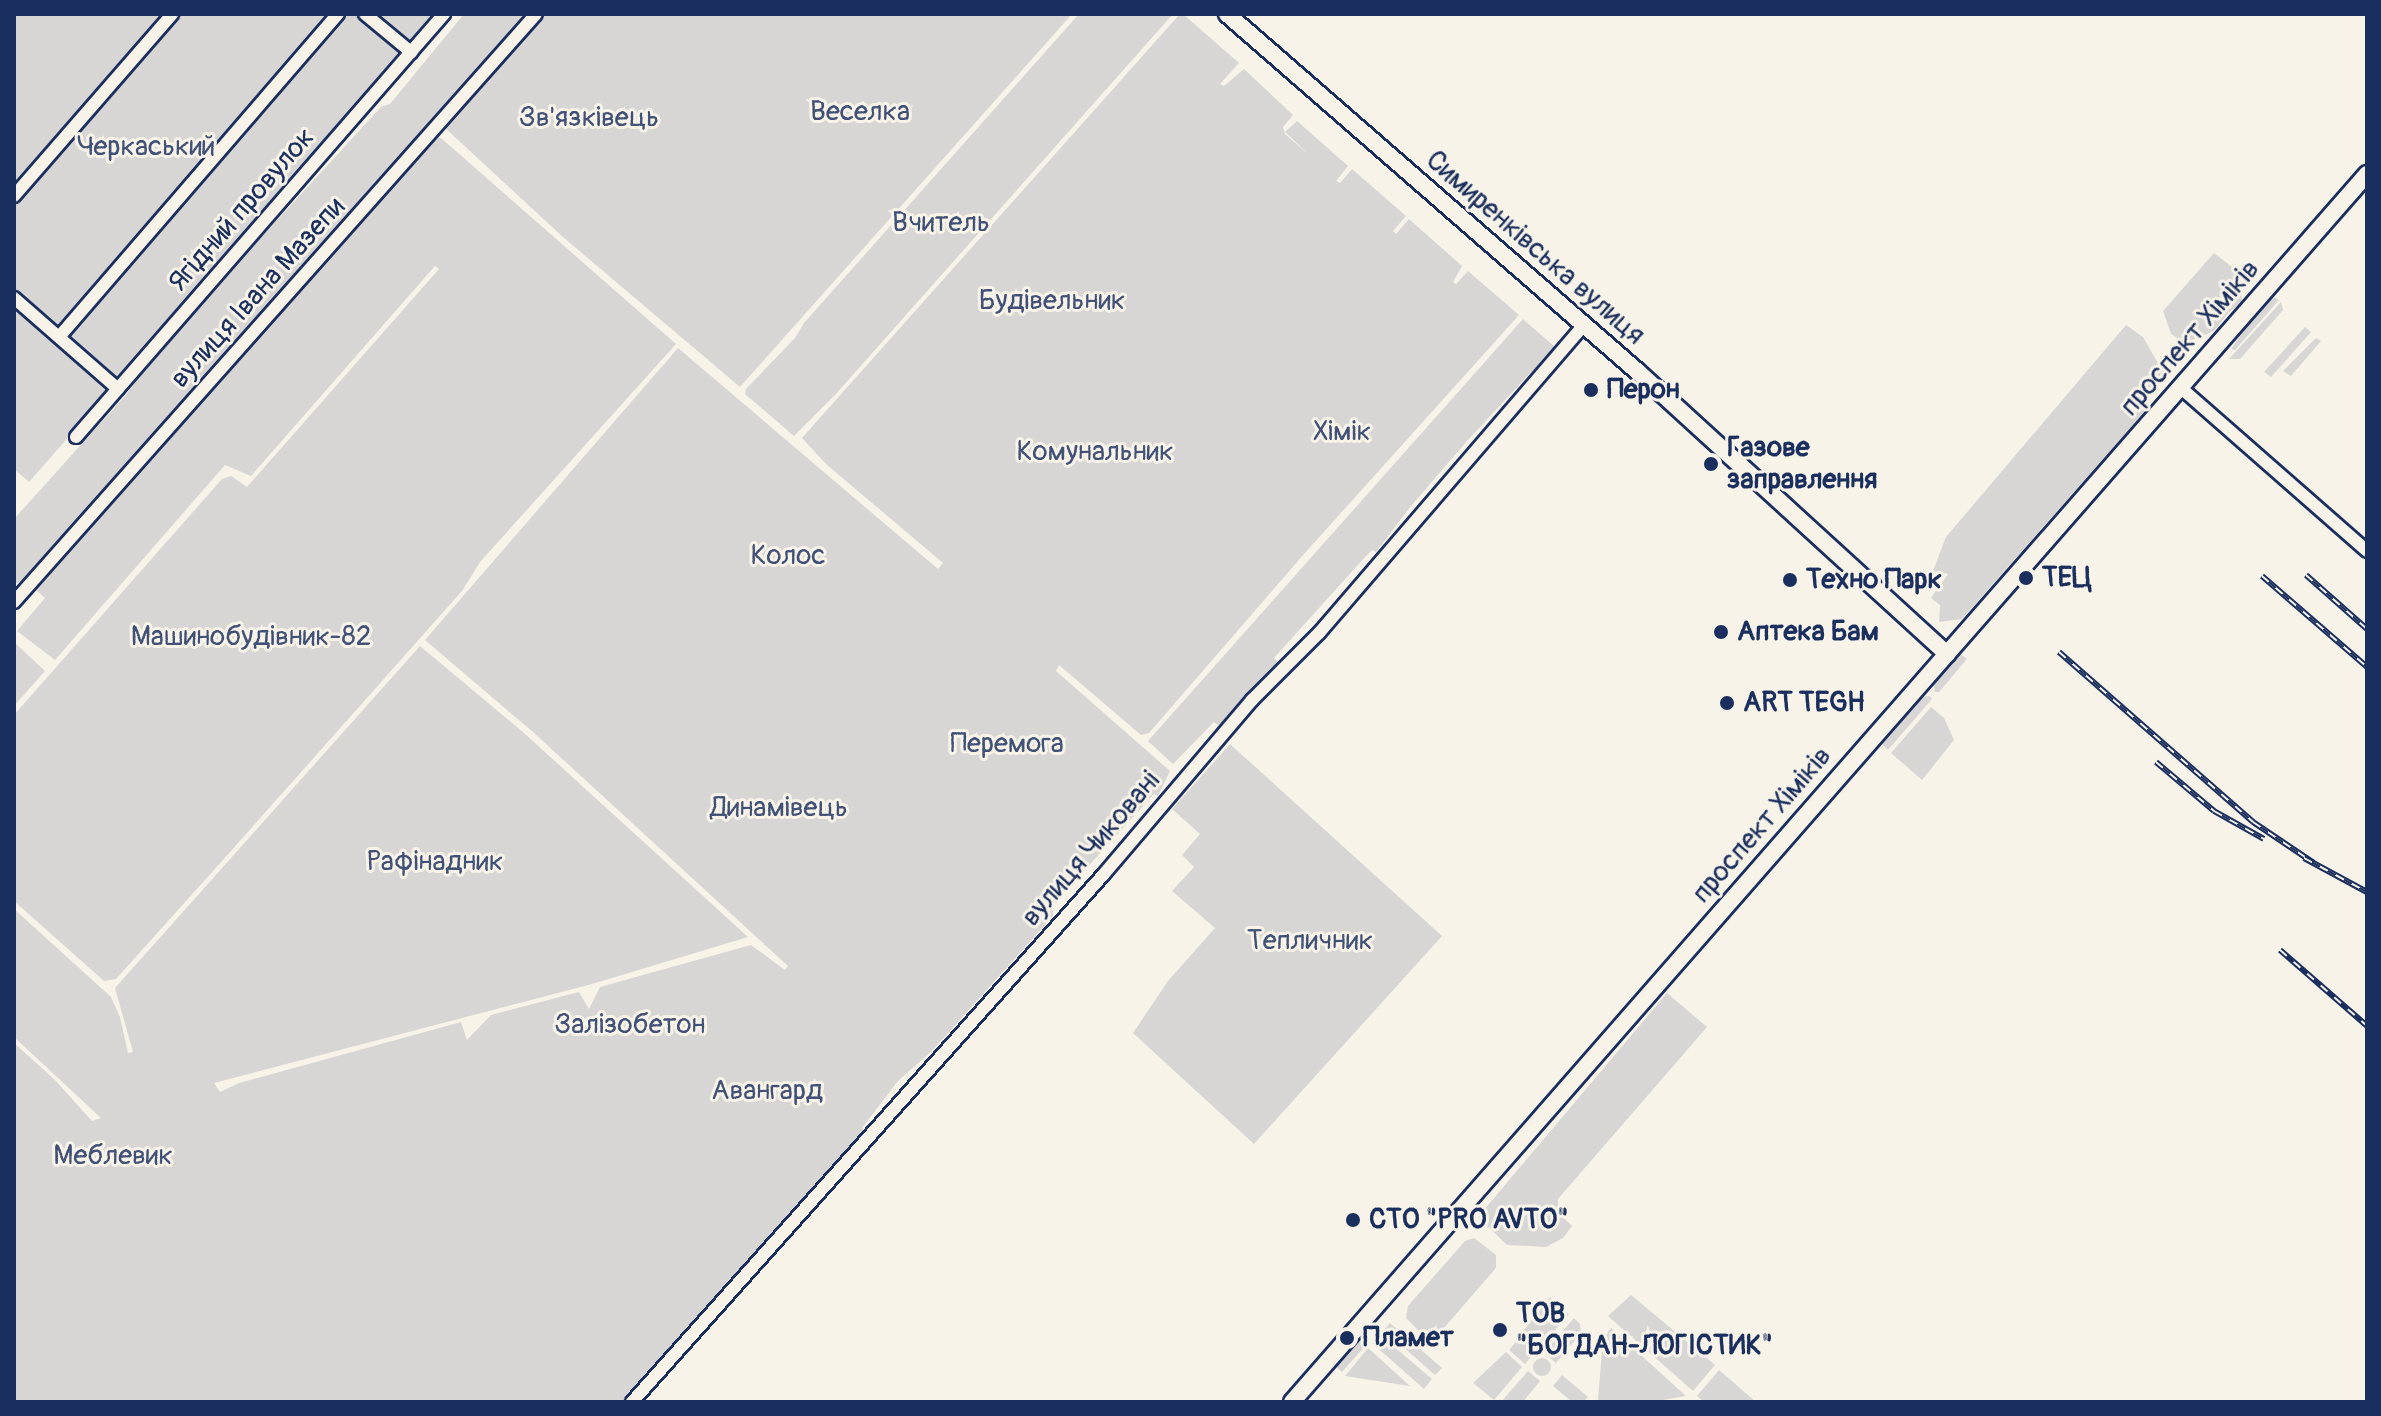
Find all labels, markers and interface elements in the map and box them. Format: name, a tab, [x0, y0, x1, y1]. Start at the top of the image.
park label: Веселка	[810, 95, 910, 129]
park label: Зв'язківець	[519, 101, 659, 135]
street label: Ягідний провулок	[162, 121, 322, 299]
park label: Черкаський	[77, 130, 215, 164]
street label: Симиренківська вулиця	[1419, 144, 1651, 352]
street label: вулиця Івана Мазепи	[164, 191, 352, 395]
park label: Вчитель	[892, 206, 990, 240]
street label: проспект Хіміків	[2113, 253, 2267, 423]
park label: Будівельник	[979, 284, 1125, 318]
place label: Перон	[1607, 373, 1680, 407]
marker: Перон	[1582, 381, 1600, 399]
park label: Хімік	[1313, 415, 1371, 449]
place label: Газове заправлення	[1727, 431, 1877, 497]
park label: Комунальник	[1016, 435, 1174, 469]
marker: Газове заправлення	[1702, 455, 1720, 473]
park label: Колос	[750, 539, 826, 573]
place label: ТЕЦ	[2042, 561, 2092, 595]
place label: Техно Парк	[1806, 563, 1942, 597]
marker: ТЕЦ	[2017, 569, 2035, 587]
marker: Техно Парк	[1781, 571, 1799, 589]
place label: Аптека Бам	[1737, 615, 1879, 649]
park label: Машинобудівник-82	[131, 620, 371, 654]
marker: Аптека Бам	[1712, 623, 1730, 641]
place label: ART TEGH	[1743, 686, 1865, 720]
marker: ART TEGH	[1718, 694, 1736, 712]
park label: Перемога	[950, 727, 1064, 761]
street label: проспект Хіміків	[1685, 740, 1839, 910]
street label: вулиця Чиковані	[1015, 765, 1167, 933]
park label: Динамівець	[710, 791, 848, 825]
park label: Рафінадник	[367, 845, 503, 879]
park label: Тепличник	[1247, 924, 1373, 958]
park label: Залізобетон	[555, 1008, 705, 1042]
park label: Авангард	[711, 1074, 823, 1108]
park label: Меблевик	[53, 1139, 173, 1173]
place label: СТО "PRO AVTO"	[1369, 1203, 1569, 1237]
marker: СТО "PRO AVTO"	[1344, 1211, 1362, 1229]
place label: ТОВ "БОГДАН-ЛОГІСТИК"	[1516, 1297, 1773, 1363]
place label: Пламет	[1363, 1321, 1454, 1355]
marker: ТОВ "БОГДАН-ЛОГІСТИК"	[1491, 1321, 1509, 1339]
marker: Пламет	[1338, 1329, 1356, 1347]

